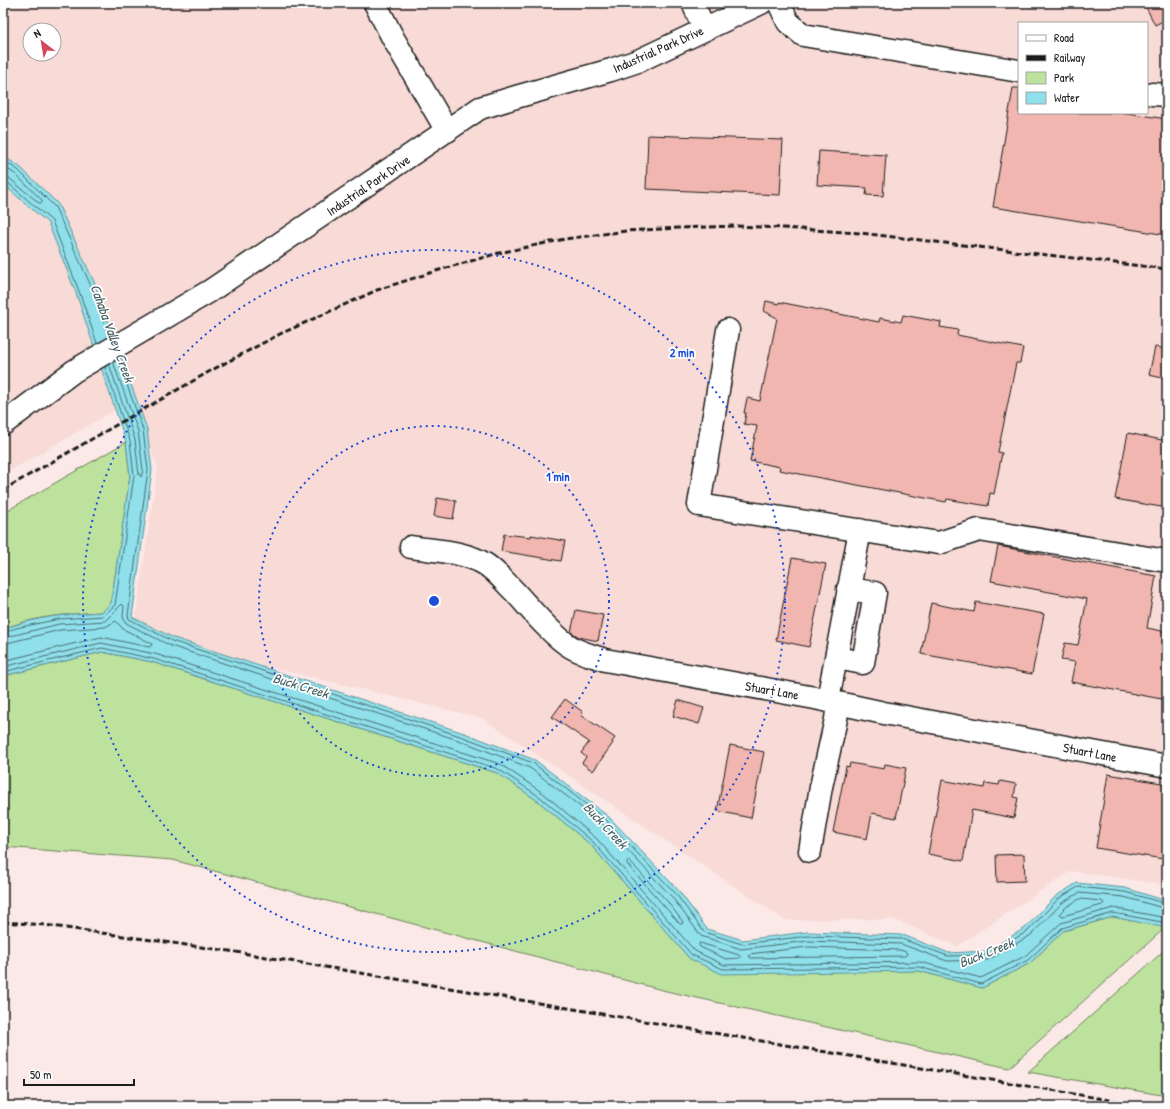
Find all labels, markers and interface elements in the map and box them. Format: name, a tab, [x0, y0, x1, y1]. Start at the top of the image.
street label: Industrial Park Drive	[610, 21, 706, 77]
north arrow	[22, 22, 62, 62]
legend	[1018, 22, 1148, 114]
text: N	[31, 26, 43, 41]
text: Road	[1054, 29, 1074, 46]
text: Railway	[1054, 49, 1085, 66]
text: Park	[1054, 69, 1074, 86]
text: Water	[1054, 89, 1080, 106]
street label: Industrial Park Drive	[323, 150, 413, 220]
water label: Cahaba Valley Creek	[85, 281, 140, 386]
text: 2 min	[670, 344, 695, 361]
text: 1 min	[546, 468, 570, 485]
centre of rings	[427, 594, 441, 608]
water label: Buck Creek	[271, 668, 332, 703]
street label: Stuart Lane	[744, 676, 800, 704]
street label: Stuart Lane	[1062, 738, 1118, 766]
water label: Buck Creek	[580, 798, 633, 853]
water label: Buck Creek	[956, 932, 1017, 972]
scale bar	[24, 1061, 134, 1087]
text: 50 m	[30, 1066, 51, 1083]

